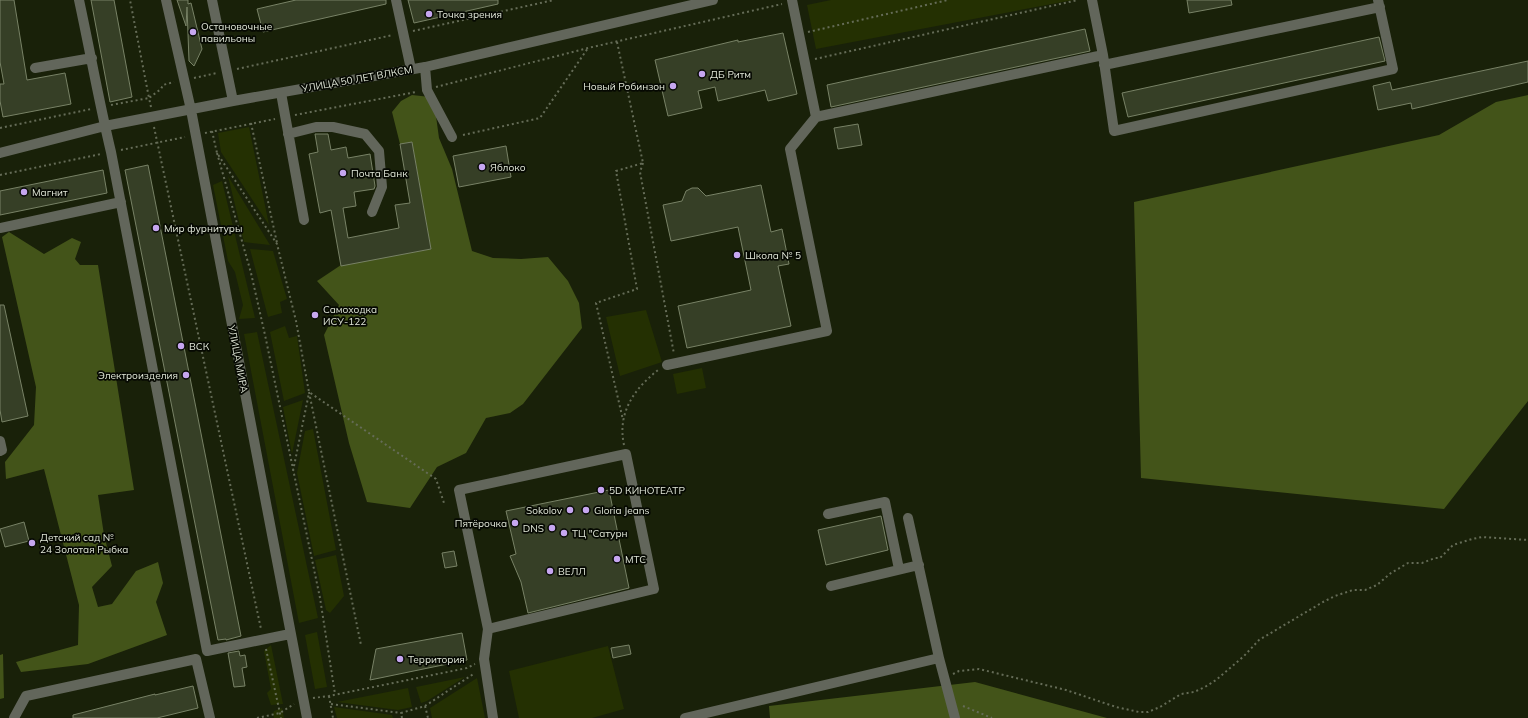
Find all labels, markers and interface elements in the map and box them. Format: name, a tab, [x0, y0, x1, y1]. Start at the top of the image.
place label: Точка зрения	[437, 8, 502, 21]
marker: Точка зрения	[424, 9, 434, 19]
place label: Остановочные павильоны	[201, 20, 273, 45]
marker: Остановочные павильоны	[188, 27, 198, 37]
street label: УЛИЦА 50 ЛЕТ ВЛКСМ	[299, 63, 414, 95]
place label: ДБ Ритм	[710, 68, 751, 81]
marker: ДБ Ритм	[697, 69, 707, 79]
place label: Новый Робинзон	[583, 80, 665, 93]
marker: Новый Робинзон	[668, 81, 678, 91]
place label: Яблоко	[490, 161, 526, 174]
marker: Яблоко	[477, 162, 487, 172]
place label: Почта Банк	[351, 167, 408, 180]
marker: Почта Банк	[338, 168, 348, 178]
place label: Магнит	[32, 186, 68, 199]
marker: Магнит	[19, 187, 29, 197]
place label: Мир фурнитуры	[164, 222, 242, 235]
marker: Мир фурнитуры	[151, 223, 161, 233]
place label: Школа № 5	[745, 249, 801, 262]
marker: Школа № 5	[732, 250, 742, 260]
place label: Самоходка ИСУ-122	[323, 303, 377, 328]
marker: Самоходка ИСУ-122	[310, 310, 320, 320]
street label: УЛИЦА МИРА	[225, 323, 251, 395]
place label: ВСК	[189, 340, 210, 353]
marker: ВСК	[176, 341, 186, 351]
place label: Электроизделия	[98, 369, 178, 382]
marker: Электроизделия	[181, 370, 191, 380]
place label: 5D КИНОТЕАТР	[609, 484, 685, 497]
marker: 5D КИНОТЕАТР	[596, 485, 606, 495]
place label: Sokolov	[526, 504, 563, 517]
place label: Gloria Jeans	[594, 504, 650, 517]
marker: Sokolov	[565, 505, 575, 515]
marker: Gloria Jeans	[581, 505, 591, 515]
place label: Пятёрочка	[455, 517, 507, 530]
marker: Пятёрочка	[510, 518, 520, 528]
place label: DNS	[523, 522, 544, 535]
marker: DNS	[547, 523, 557, 533]
place label: ТЦ "Сатурн	[572, 527, 628, 540]
marker: ТЦ "Сатурн	[559, 528, 569, 538]
place label: Детский сад № 24 Золотая Рыбка	[40, 531, 128, 556]
marker: Детский сад № 24 Золотая Рыбка	[27, 538, 37, 548]
place label: МТС	[625, 553, 646, 566]
marker: МТС	[612, 554, 622, 564]
place label: ВЕЛЛ	[558, 565, 586, 578]
marker: ВЕЛЛ	[545, 566, 555, 576]
place label: Территория	[408, 653, 465, 666]
marker: Территория	[395, 654, 405, 664]

